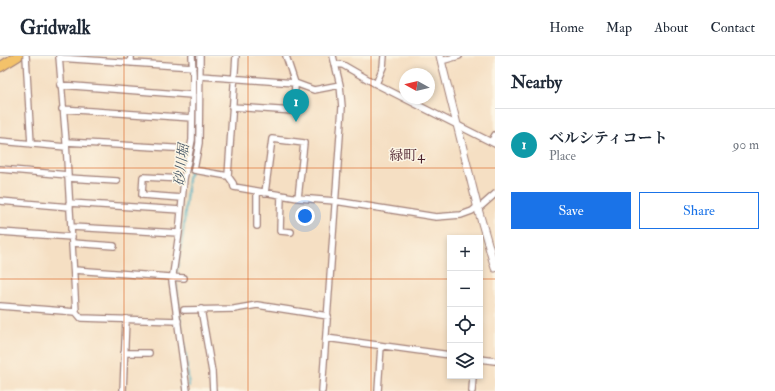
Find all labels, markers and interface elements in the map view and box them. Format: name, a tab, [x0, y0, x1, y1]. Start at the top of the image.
text: Gridwalk	[20, 16, 91, 40]
text: Home	[549, 19, 584, 36]
text: Map	[606, 19, 632, 36]
text: About	[654, 19, 688, 36]
text: Contact	[710, 19, 755, 36]
north arrow	[399, 68, 435, 104]
text: Nearby	[511, 72, 562, 93]
pin: 1	[283, 89, 309, 122]
text: ベルシティコート	[549, 129, 667, 148]
text: 1	[522, 137, 526, 153]
text: 90 m	[733, 137, 759, 153]
water label: 砂川堀	[171, 141, 193, 187]
district label: 緑町4	[389, 147, 426, 164]
text: Place	[549, 148, 576, 164]
button: Save	[511, 192, 631, 229]
button: Share	[639, 192, 759, 229]
your location	[295, 206, 315, 226]
map controls	[447, 235, 483, 379]
button: +	[447, 235, 483, 271]
button: −	[447, 271, 483, 307]
button: locate	[447, 307, 483, 343]
button: layers	[447, 343, 483, 379]

